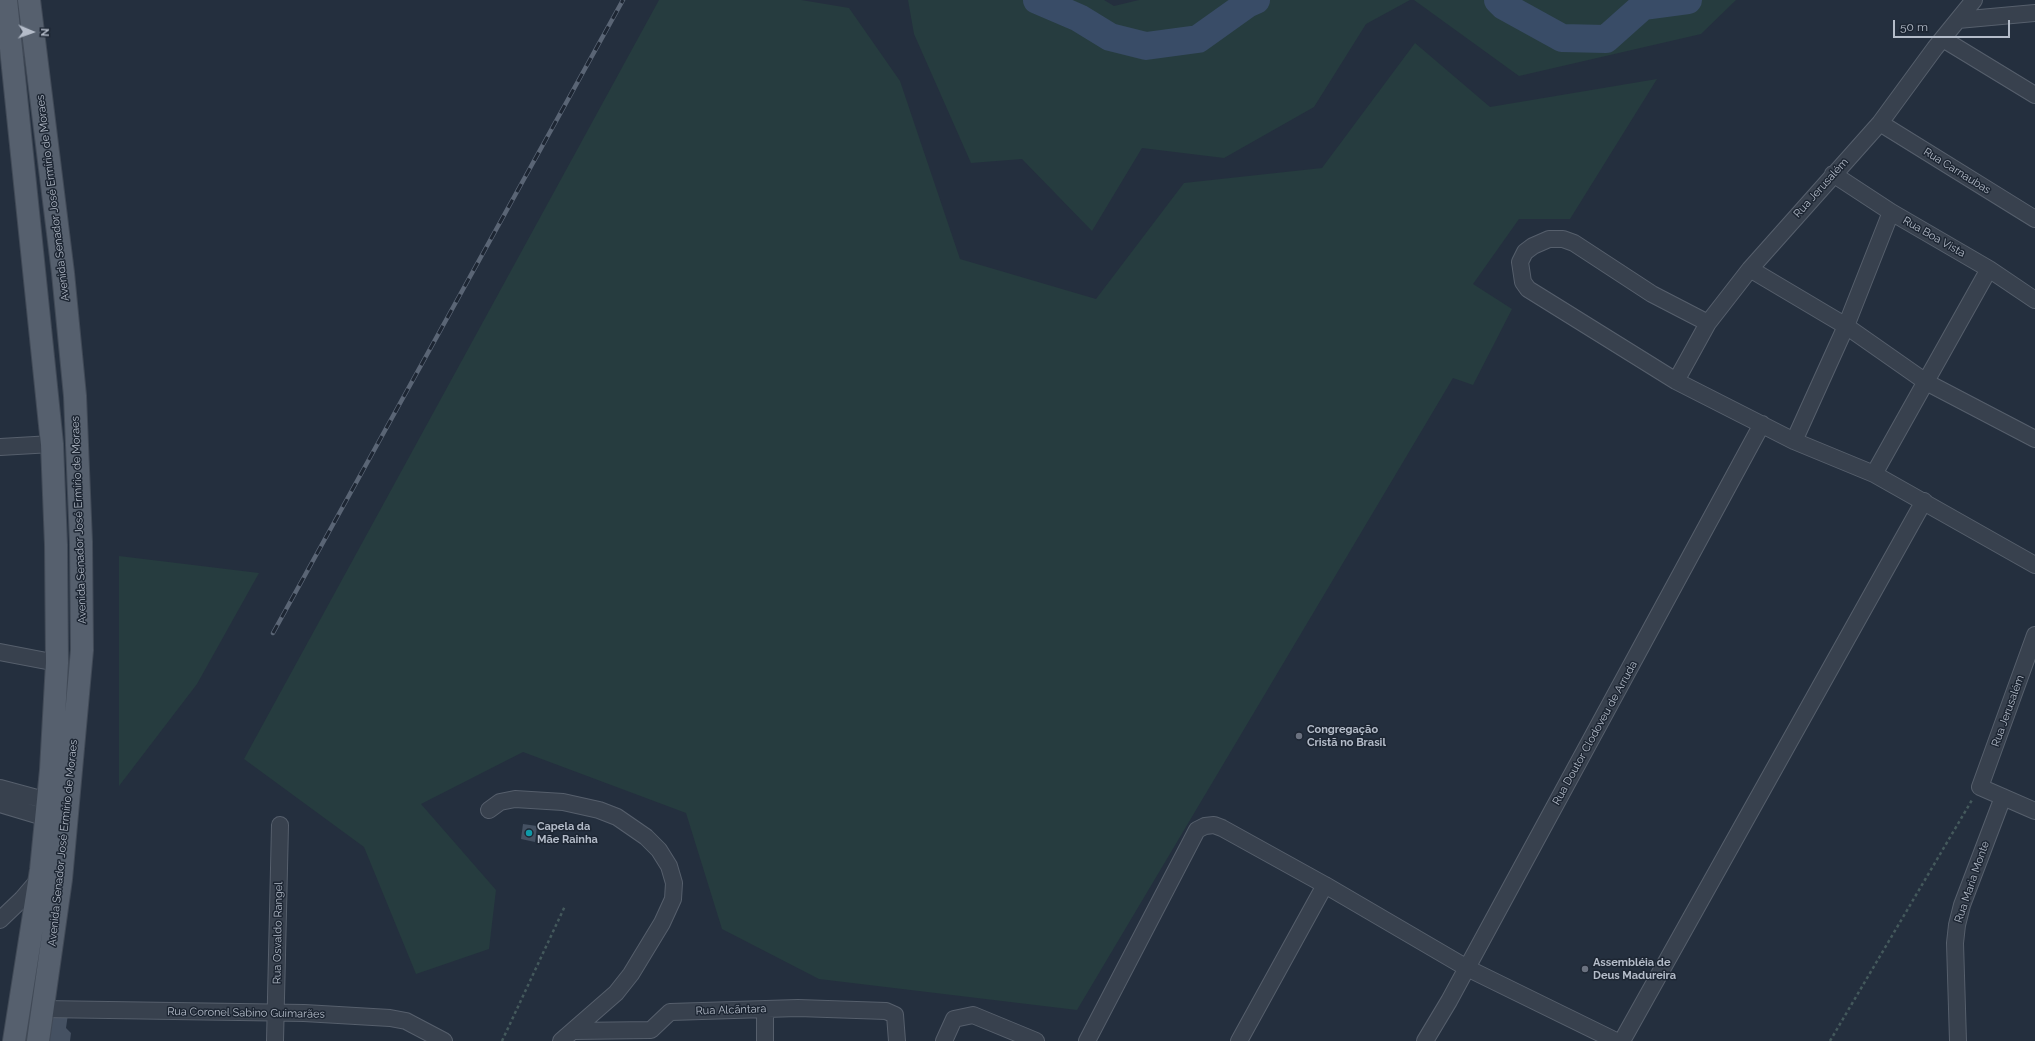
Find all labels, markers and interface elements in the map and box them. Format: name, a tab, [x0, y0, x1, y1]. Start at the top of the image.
north arrow	[12, 12, 52, 52]
scale bar	[1895, 12, 2012, 38]
text: 50 m	[1900, 20, 1928, 34]
text: N	[38, 28, 51, 37]
street label: Avenida Senador José Ermírio de Moraes	[34, 94, 72, 302]
street label: Rua Carnaubas	[1921, 145, 1993, 197]
street label: Rua Jerusalém	[1791, 156, 1851, 220]
street label: Rua Boa Vista	[1900, 214, 1968, 260]
street label: Avenida Senador José Ermírio de Moraes	[69, 416, 89, 624]
street label: Rua Doutor Clodoveu de Arruda	[1550, 659, 1640, 807]
street label: Rua Jerusalém	[1989, 673, 2027, 749]
place label: Congregação Cristã no Brasil	[1307, 723, 1386, 749]
marker: Congregação Cristã no Brasil	[1294, 731, 1304, 741]
street label: Avenida Senador José Ermírio de Moraes	[46, 739, 80, 947]
place label: Capela da Mãe Rainha	[537, 820, 598, 846]
marker: Capela da Mãe Rainha	[524, 828, 534, 838]
street label: Rua Maria Monte	[1952, 839, 1992, 925]
street label: Rua Osvaldo Rangel	[271, 882, 285, 984]
place label: Assembléia de Deus Madureira	[1593, 956, 1676, 982]
marker: Assembléia de Deus Madureira	[1580, 964, 1590, 974]
street label: Rua Alcãntara	[695, 1002, 767, 1018]
street label: Rua Coronel Sabino Guimarães	[167, 1005, 325, 1021]

